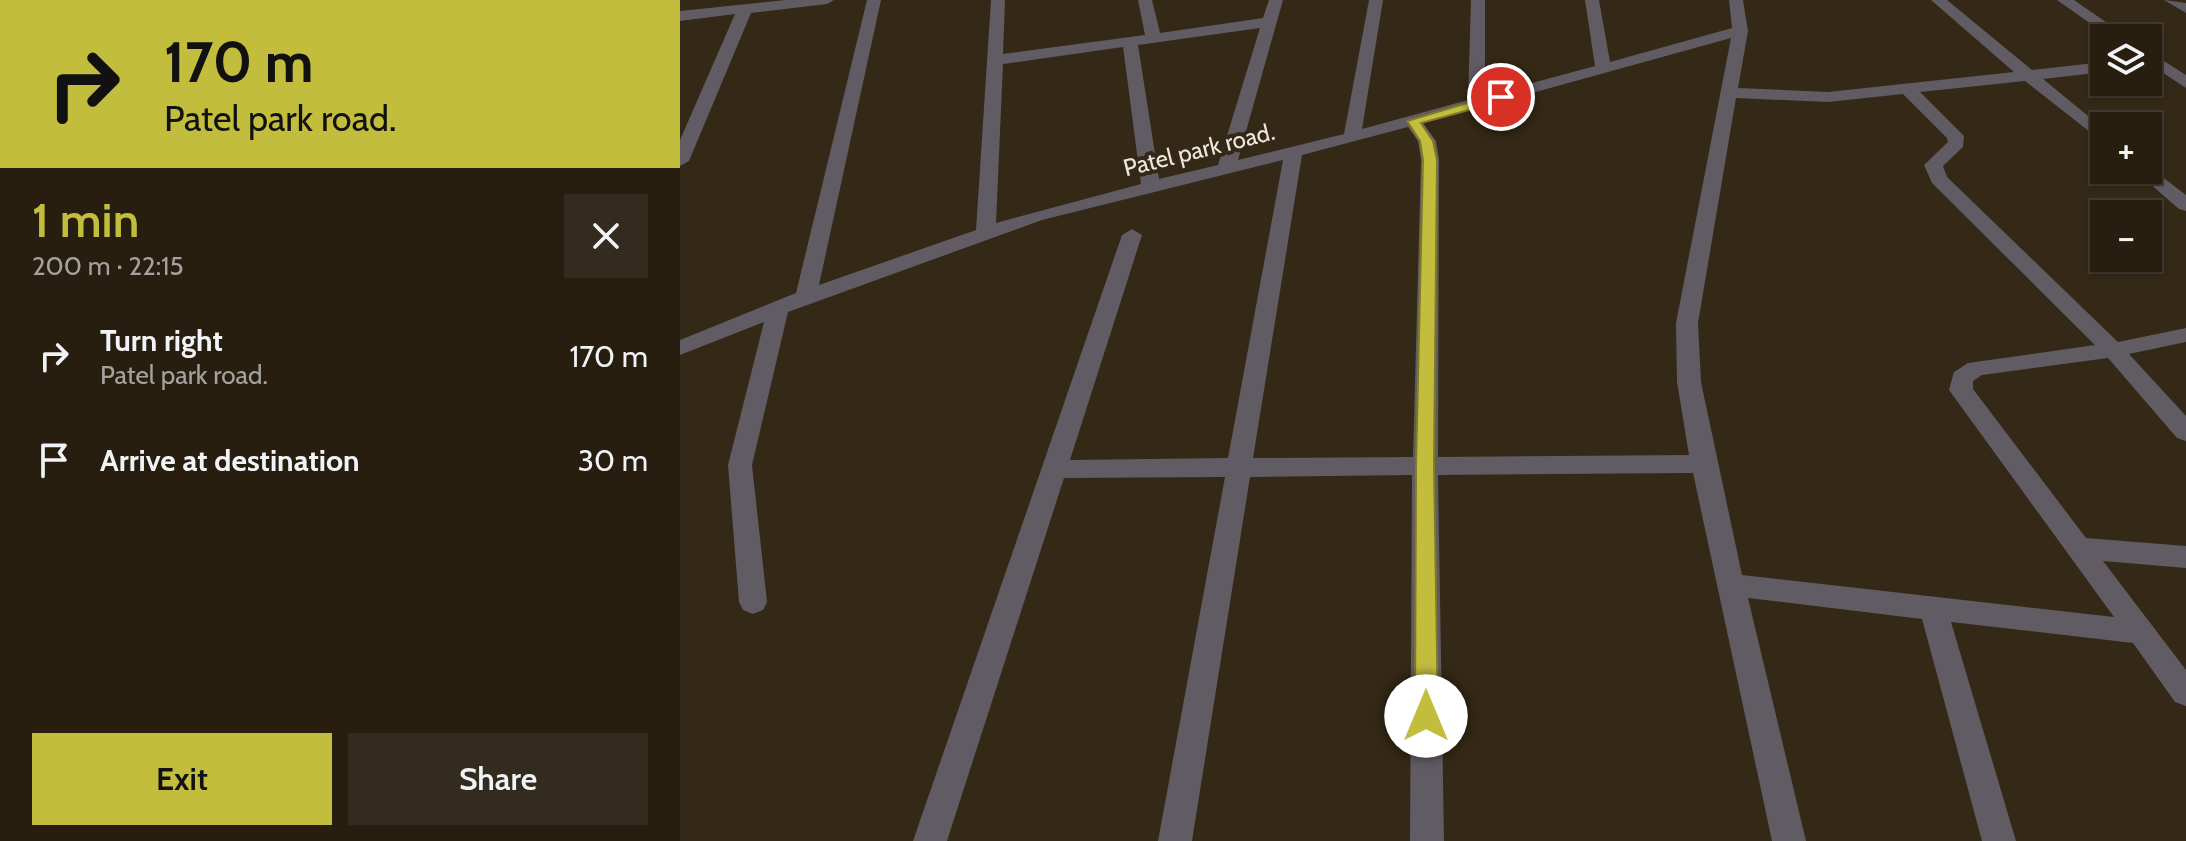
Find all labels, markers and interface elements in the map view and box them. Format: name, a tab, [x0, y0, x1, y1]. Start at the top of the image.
map controls	[2090, 24, 2162, 272]
button: layers	[2090, 24, 2162, 96]
text: 170 m	[164, 28, 314, 96]
icon: right	[32, 32, 136, 136]
pin	[1467, 63, 1535, 131]
icon: arrive	[1479, 75, 1523, 119]
text: Patel park road.	[164, 96, 396, 140]
button: +	[2090, 112, 2162, 184]
street label: Patel park road.	[1120, 117, 1278, 182]
text: 1 min	[32, 191, 139, 249]
button: close	[564, 194, 648, 278]
button: −	[2090, 200, 2162, 272]
text: 200 m · 22:15	[32, 250, 184, 282]
text: Turn right	[100, 322, 223, 359]
icon: right	[32, 334, 76, 378]
text: 170 m	[569, 338, 648, 375]
text: Patel park road.	[100, 359, 268, 391]
icon: arrive	[32, 438, 76, 482]
text: Arrive at destination	[100, 442, 360, 479]
text: 30 m	[578, 442, 648, 479]
position arrow	[1384, 674, 1468, 758]
button: Exit	[32, 733, 332, 825]
button: Share	[348, 733, 648, 825]

